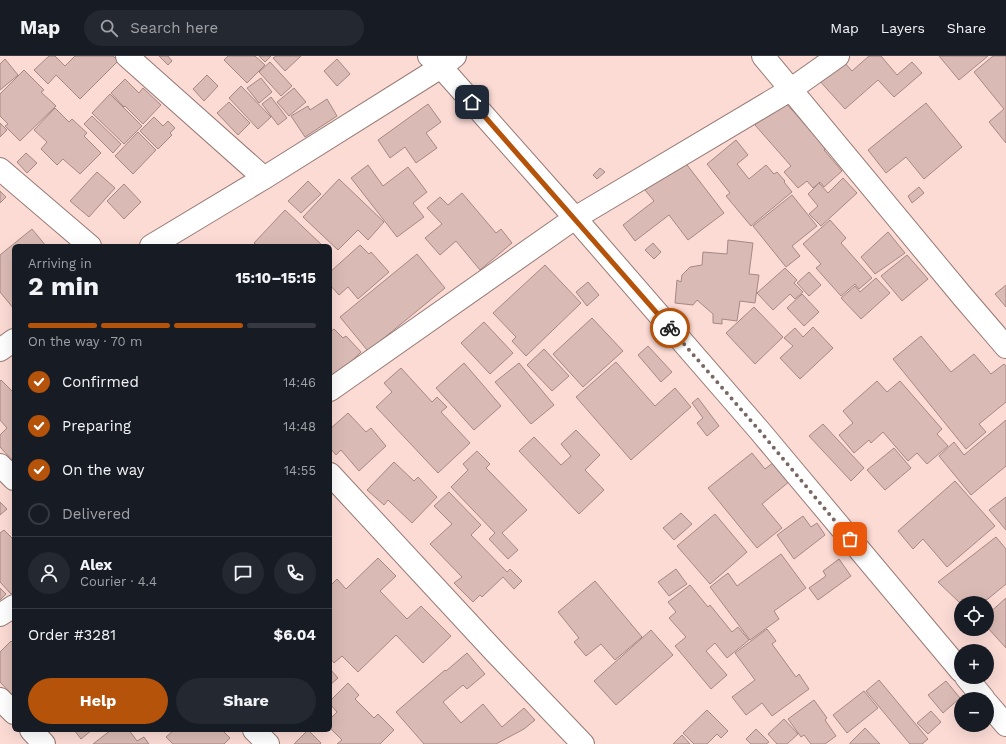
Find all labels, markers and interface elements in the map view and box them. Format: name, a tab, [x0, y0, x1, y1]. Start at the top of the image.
search box	[84, 10, 364, 46]
text: Map	[20, 16, 60, 39]
icon: search	[98, 17, 120, 39]
text: Search here	[130, 19, 218, 37]
text: Map	[830, 20, 859, 36]
text: Layers	[881, 20, 925, 36]
text: Share	[947, 20, 986, 36]
pin	[455, 85, 489, 119]
icon: home	[461, 91, 483, 113]
text: Arriving in	[28, 256, 92, 271]
text: 15:10–15:15	[235, 269, 316, 287]
text: 2 min	[28, 271, 99, 301]
courier	[650, 308, 690, 348]
icon: bike	[659, 317, 681, 339]
text: On the way · 70 m	[28, 334, 142, 349]
icon: check	[28, 371, 50, 393]
text: Confirmed	[62, 373, 139, 391]
text: 14:46	[283, 375, 316, 390]
icon: check	[28, 415, 50, 437]
text: Preparing	[62, 417, 131, 435]
text: 14:48	[283, 419, 316, 434]
icon: check	[28, 459, 50, 481]
text: On the way	[62, 461, 144, 479]
text: 14:55	[284, 463, 316, 478]
text: Delivered	[62, 505, 130, 523]
pin	[833, 522, 867, 556]
icon: bag	[839, 528, 861, 550]
button: person	[28, 552, 70, 594]
button: chat	[222, 552, 264, 594]
button: phone	[274, 552, 316, 594]
text: Alex	[80, 556, 112, 574]
text: Courier · 4.4	[80, 574, 157, 589]
map controls	[954, 596, 994, 732]
button: locate	[954, 596, 994, 636]
text: Order #3281	[28, 626, 116, 644]
text: $6.04	[274, 626, 316, 644]
button: +	[954, 644, 994, 684]
button: Help	[28, 678, 168, 724]
button: Share	[176, 678, 316, 724]
button: −	[954, 692, 994, 732]

